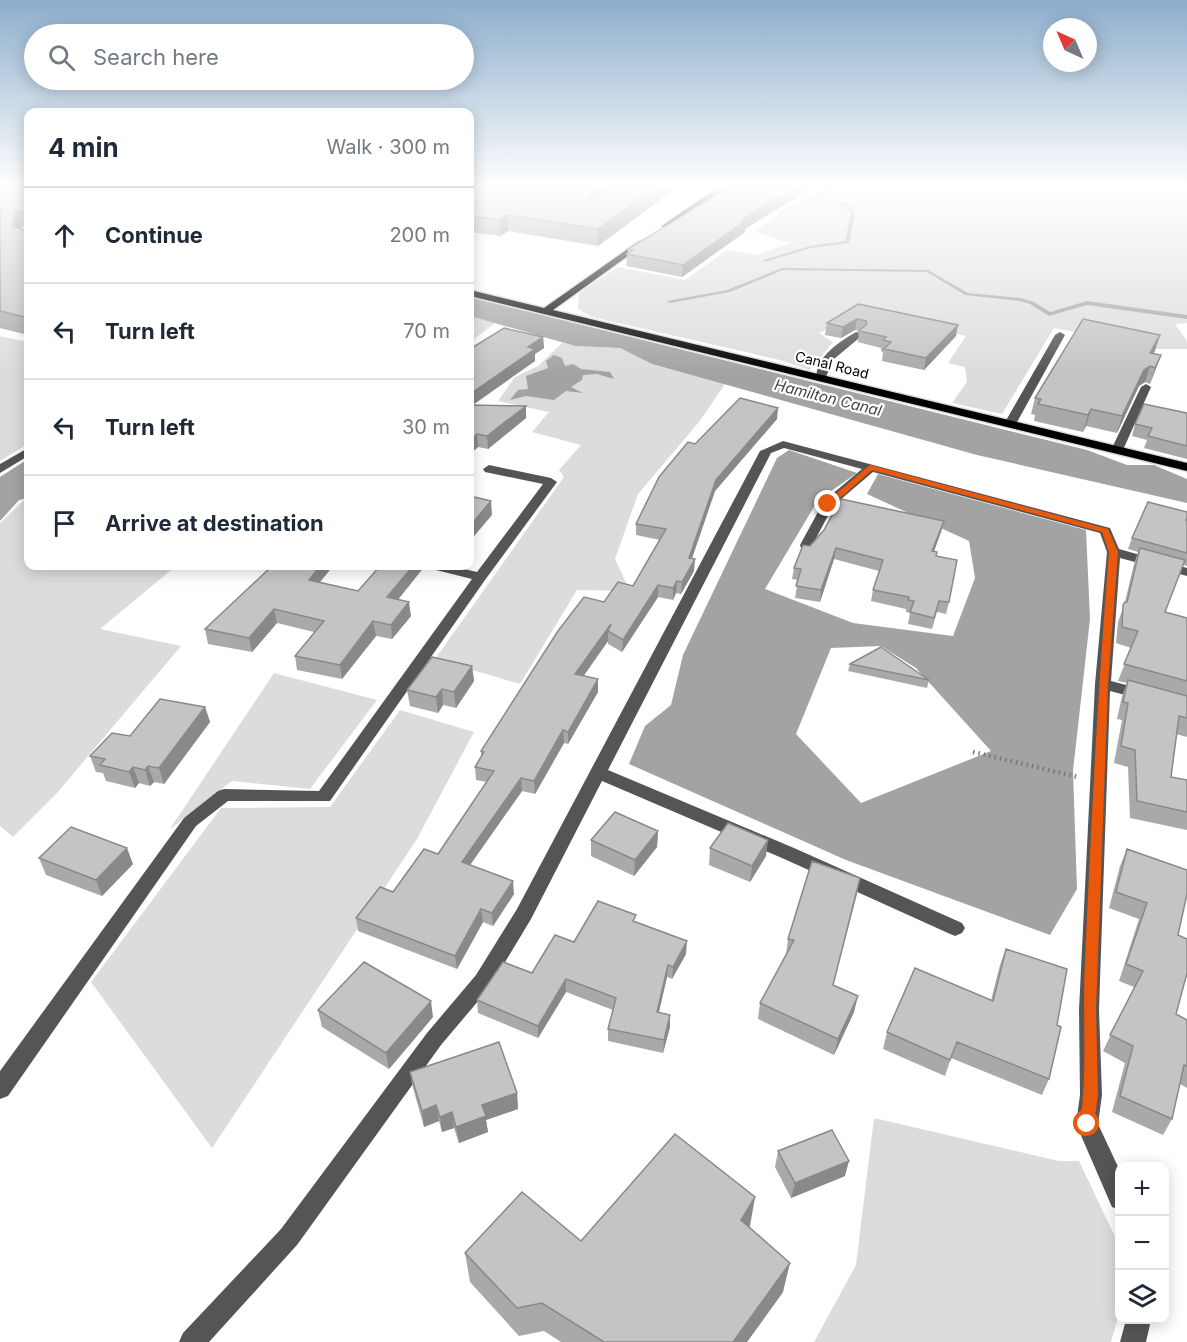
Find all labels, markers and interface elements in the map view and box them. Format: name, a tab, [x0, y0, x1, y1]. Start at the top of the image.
north arrow	[1043, 18, 1097, 72]
search box	[24, 24, 474, 90]
icon: search	[45, 41, 78, 74]
text: Search here	[93, 44, 219, 70]
text: 4 min	[48, 132, 119, 163]
text: Walk · 300 m	[327, 135, 450, 159]
icon: ahead	[48, 219, 81, 252]
text: Continue	[105, 222, 203, 248]
text: 200 m	[389, 223, 450, 247]
icon: left	[48, 315, 81, 348]
text: Turn left	[105, 318, 195, 344]
text: 70 m	[403, 319, 450, 343]
street label: Canal Road	[794, 347, 871, 382]
water label: Hamilton Canal	[773, 375, 884, 420]
icon: left	[48, 411, 81, 444]
text: Turn left	[105, 414, 195, 440]
text: 30 m	[402, 415, 450, 439]
route end	[814, 490, 840, 516]
icon: arrive	[48, 507, 81, 540]
text: Arrive at destination	[105, 510, 324, 536]
route start	[1073, 1110, 1099, 1136]
map controls	[1115, 1162, 1169, 1324]
button: +	[1115, 1162, 1169, 1216]
button: −	[1115, 1216, 1169, 1270]
button: layers	[1115, 1270, 1169, 1324]

